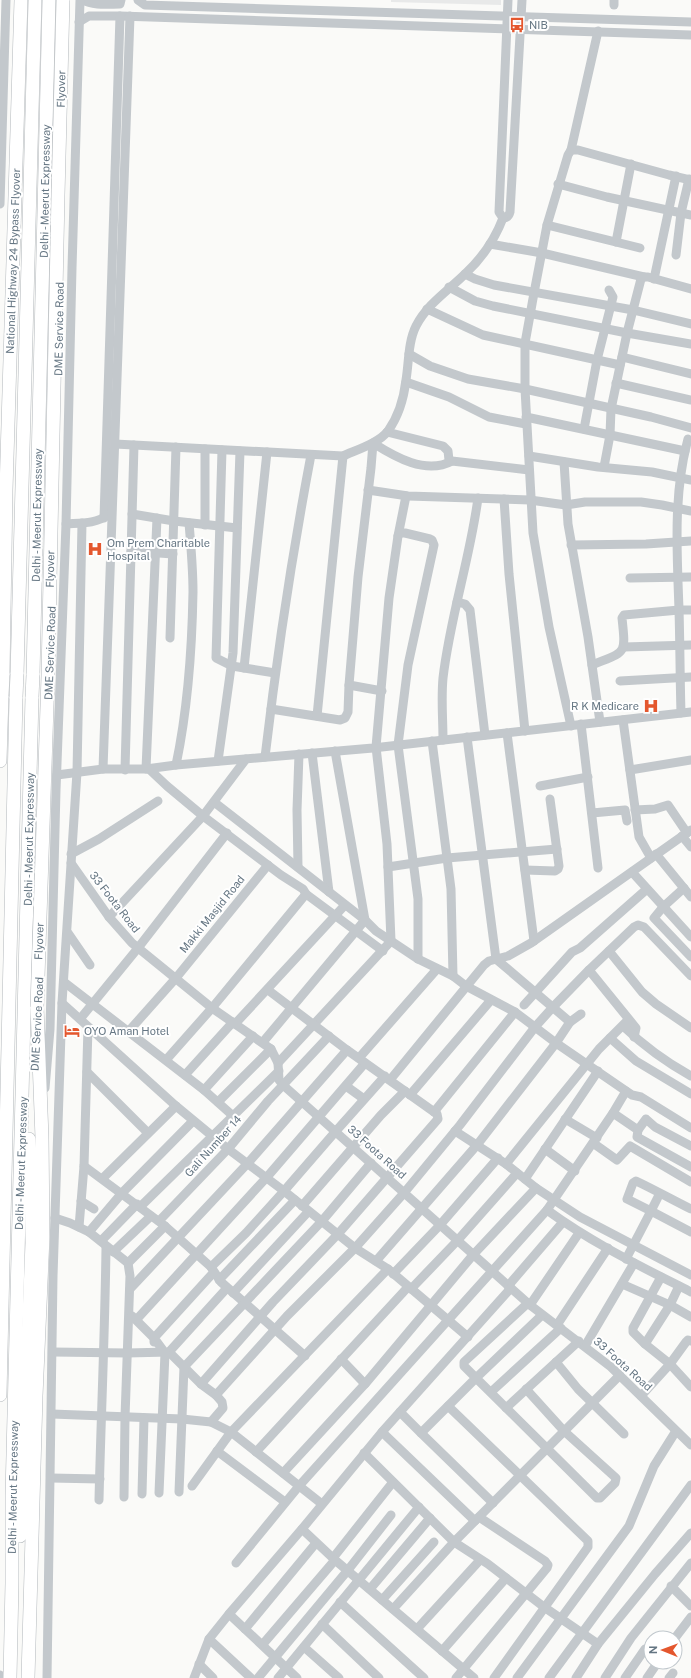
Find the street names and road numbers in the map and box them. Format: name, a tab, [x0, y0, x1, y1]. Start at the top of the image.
street label: Flyover	[55, 70, 67, 108]
street label: Delhi - Meerut Expressway	[38, 124, 52, 258]
street label: National Highway 24 Bypass Flyover	[4, 168, 22, 354]
street label: DME Service Road	[52, 282, 66, 376]
street label: Delhi - Meerut Expressway	[30, 448, 44, 582]
street label: Flyover	[44, 550, 56, 588]
street label: DME Service Road	[42, 606, 58, 700]
street label: Delhi - Meerut Expressway	[22, 772, 36, 906]
street label: 33 Foota Road	[87, 869, 143, 935]
street label: Makki Masjid Road	[177, 873, 247, 955]
street label: Flyover	[32, 922, 46, 960]
street label: DME Service Road	[29, 977, 45, 1071]
street label: Delhi - Meerut Expressway	[13, 1096, 29, 1230]
street label: Gali Number 14	[182, 1113, 244, 1179]
street label: 33 Foota Road	[345, 1123, 409, 1181]
street label: 33 Foota Road	[591, 1335, 655, 1393]
street label: Delhi - Meerut Expressway	[6, 1420, 20, 1554]

